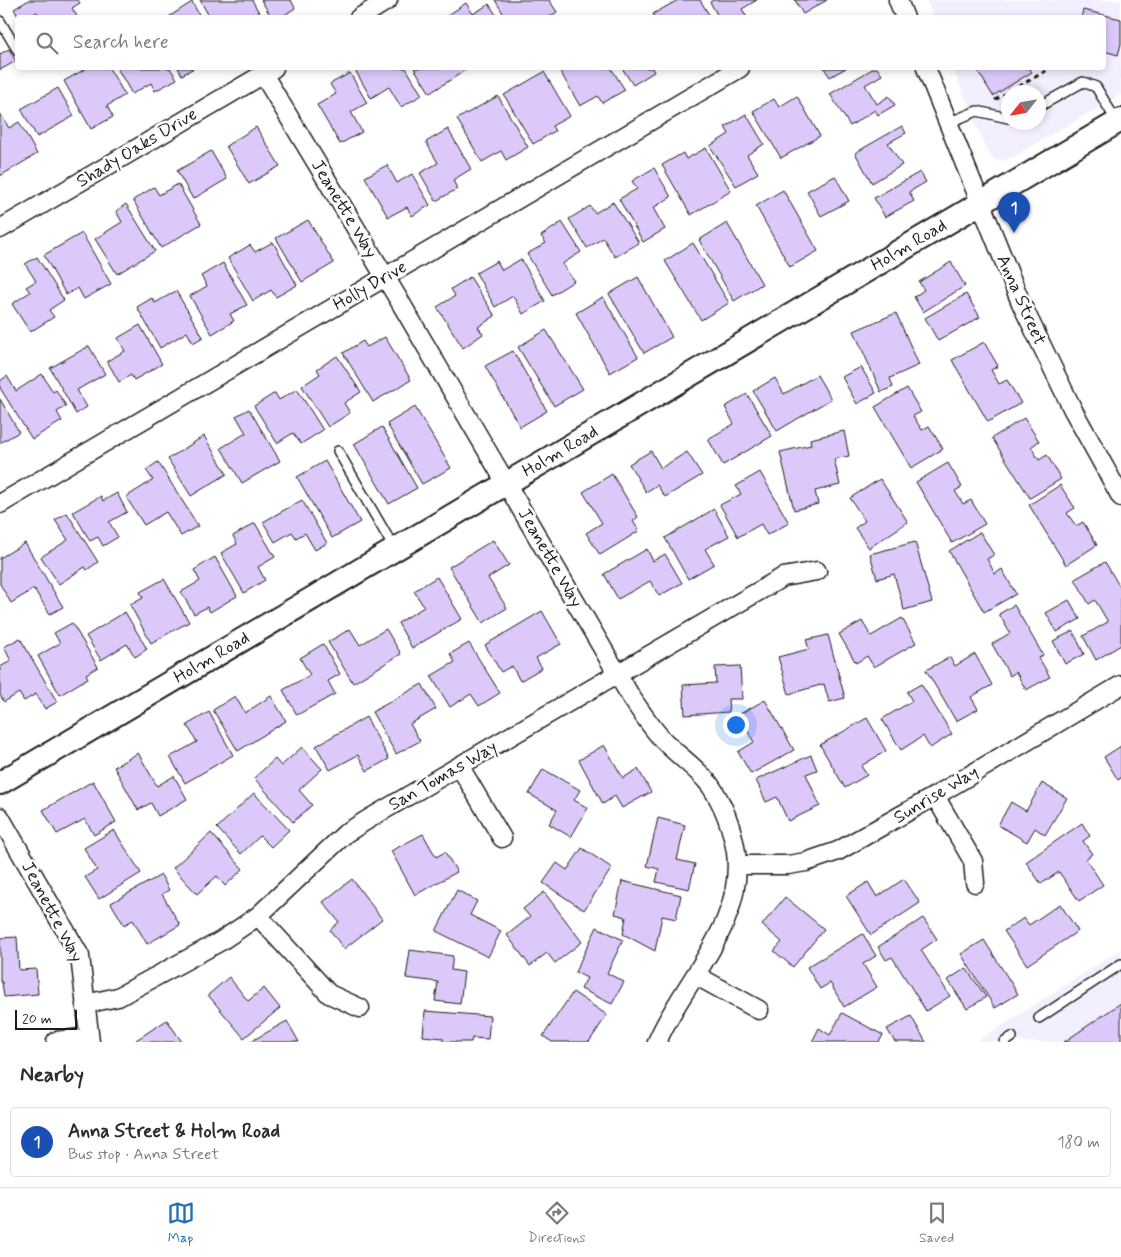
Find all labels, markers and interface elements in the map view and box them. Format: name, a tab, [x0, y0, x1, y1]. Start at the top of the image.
search box	[15, 15, 1106, 70]
icon: search	[33, 29, 61, 57]
text: Search here	[73, 30, 169, 55]
north arrow	[1001, 85, 1046, 130]
street label: Shady Oaks Drive	[72, 102, 202, 194]
street label: Jeanette Way	[305, 155, 383, 263]
pin: 1	[998, 192, 1030, 233]
street label: Holm Road	[867, 214, 951, 277]
street label: Anna Street	[990, 251, 1052, 349]
street label: Holly Drive	[329, 255, 411, 317]
street label: Holm Road	[518, 420, 603, 483]
street label: Jeanette Way	[512, 504, 588, 612]
street label: Holm Road	[169, 626, 254, 690]
your location	[723, 712, 749, 738]
street label: San Tomas Way	[384, 735, 502, 817]
street label: Sunrise Way	[889, 760, 983, 830]
street label: Jeanette Way	[15, 857, 89, 967]
scale bar	[15, 1007, 78, 1030]
text: 20 m	[22, 1010, 52, 1028]
text: Nearby	[20, 1061, 84, 1089]
text: Anna Street & Holm Road	[68, 1119, 280, 1144]
text: 1	[33, 1132, 41, 1153]
text: 180 m	[1057, 1132, 1100, 1153]
text: Bus stop · Anna Street	[68, 1144, 219, 1165]
tab: Map	[167, 1199, 195, 1247]
tab: Directions	[528, 1199, 586, 1247]
tab: Saved	[919, 1199, 954, 1247]

